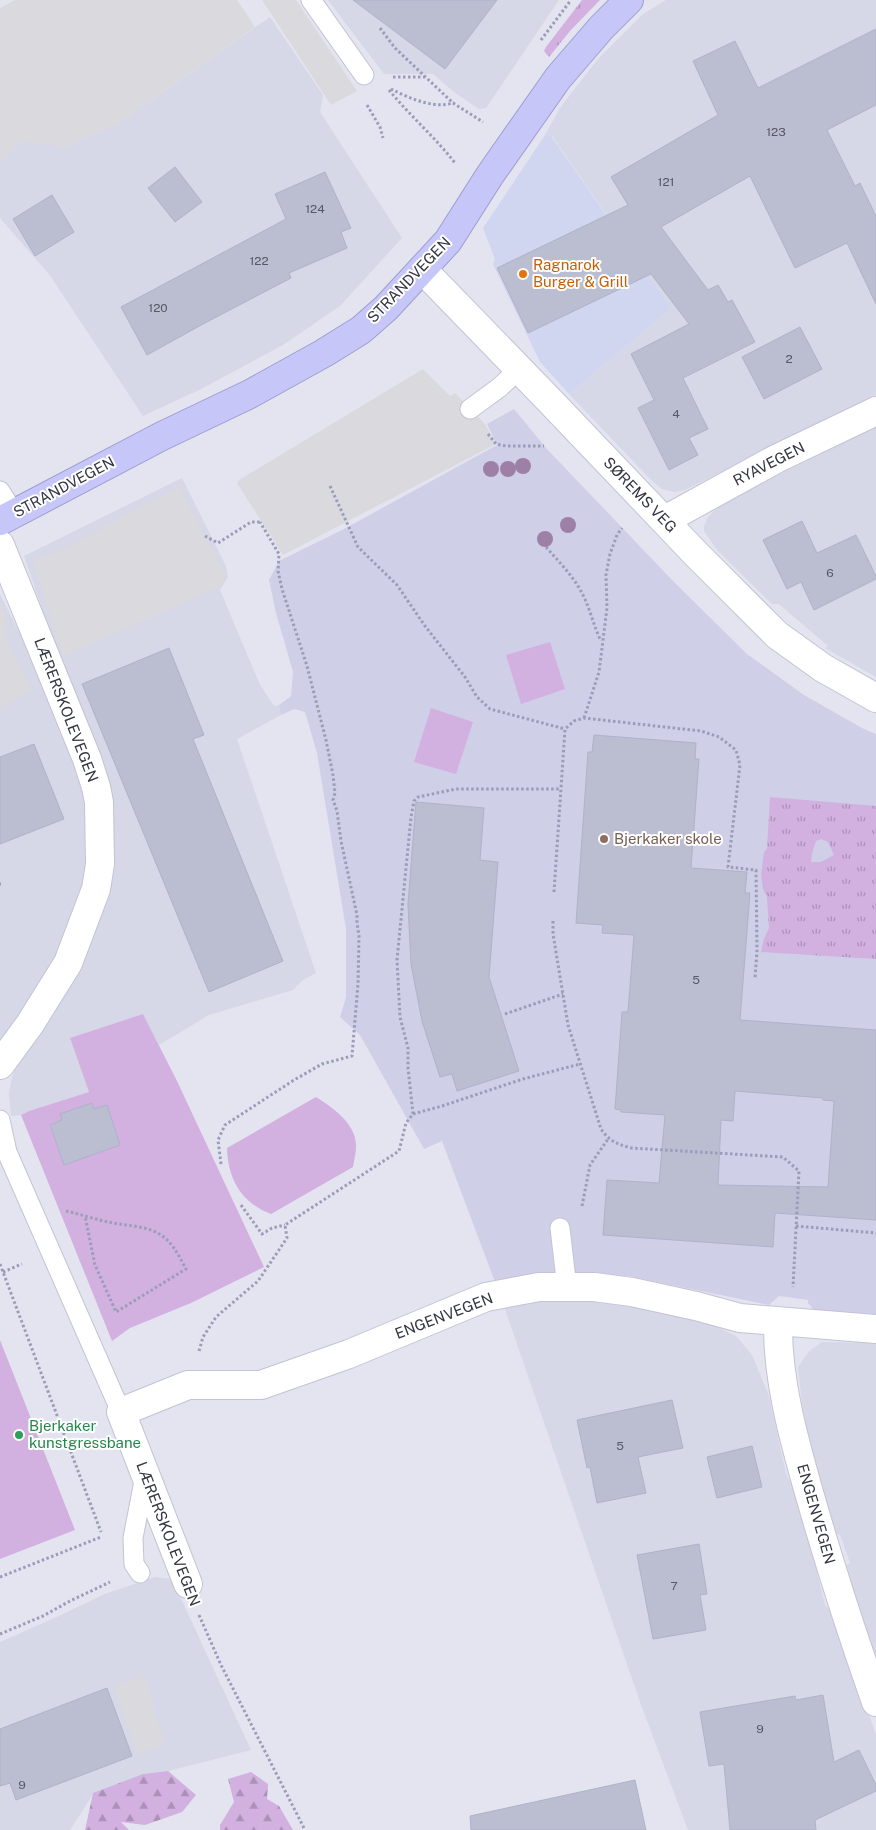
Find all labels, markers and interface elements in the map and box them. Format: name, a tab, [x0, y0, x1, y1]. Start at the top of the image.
house number: 123	[766, 125, 786, 139]
house number: 121	[658, 175, 674, 189]
house number: 124	[305, 202, 325, 216]
street label: STRANDVEGEN	[364, 233, 454, 326]
house number: 122	[249, 254, 269, 268]
place label: Ragnarok Burger & Grill	[533, 256, 628, 290]
marker: Ragnarok Burger & Grill	[517, 268, 529, 280]
house number: 120	[148, 301, 168, 315]
house number: 2	[785, 352, 793, 366]
house number: 4	[672, 407, 680, 421]
street label: RYAVEGEN	[730, 438, 807, 489]
street label: STRANDVEGEN	[10, 453, 117, 520]
street label: SØREMS VEG	[600, 454, 680, 536]
house number: 6	[826, 566, 834, 580]
street label: LÆRERSKOLEVEGEN	[31, 635, 102, 784]
place label: Bjerkaker skole	[614, 830, 722, 847]
marker: Bjerkaker skole	[598, 833, 610, 845]
house number: 5	[692, 973, 700, 987]
street label: ENGENVEGEN	[392, 1289, 495, 1342]
place label: Bjerkaker kunstgressbane	[29, 1417, 141, 1451]
marker: Bjerkaker kunstgressbane	[13, 1429, 25, 1441]
house number: 5	[616, 1439, 624, 1453]
street label: LÆRERSKOLEVEGEN	[133, 1459, 204, 1608]
street label: ENGENVEGEN	[794, 1462, 839, 1566]
house number: 7	[670, 1579, 678, 1593]
house number: 9	[756, 1722, 764, 1736]
house number: 9	[18, 1778, 26, 1792]

